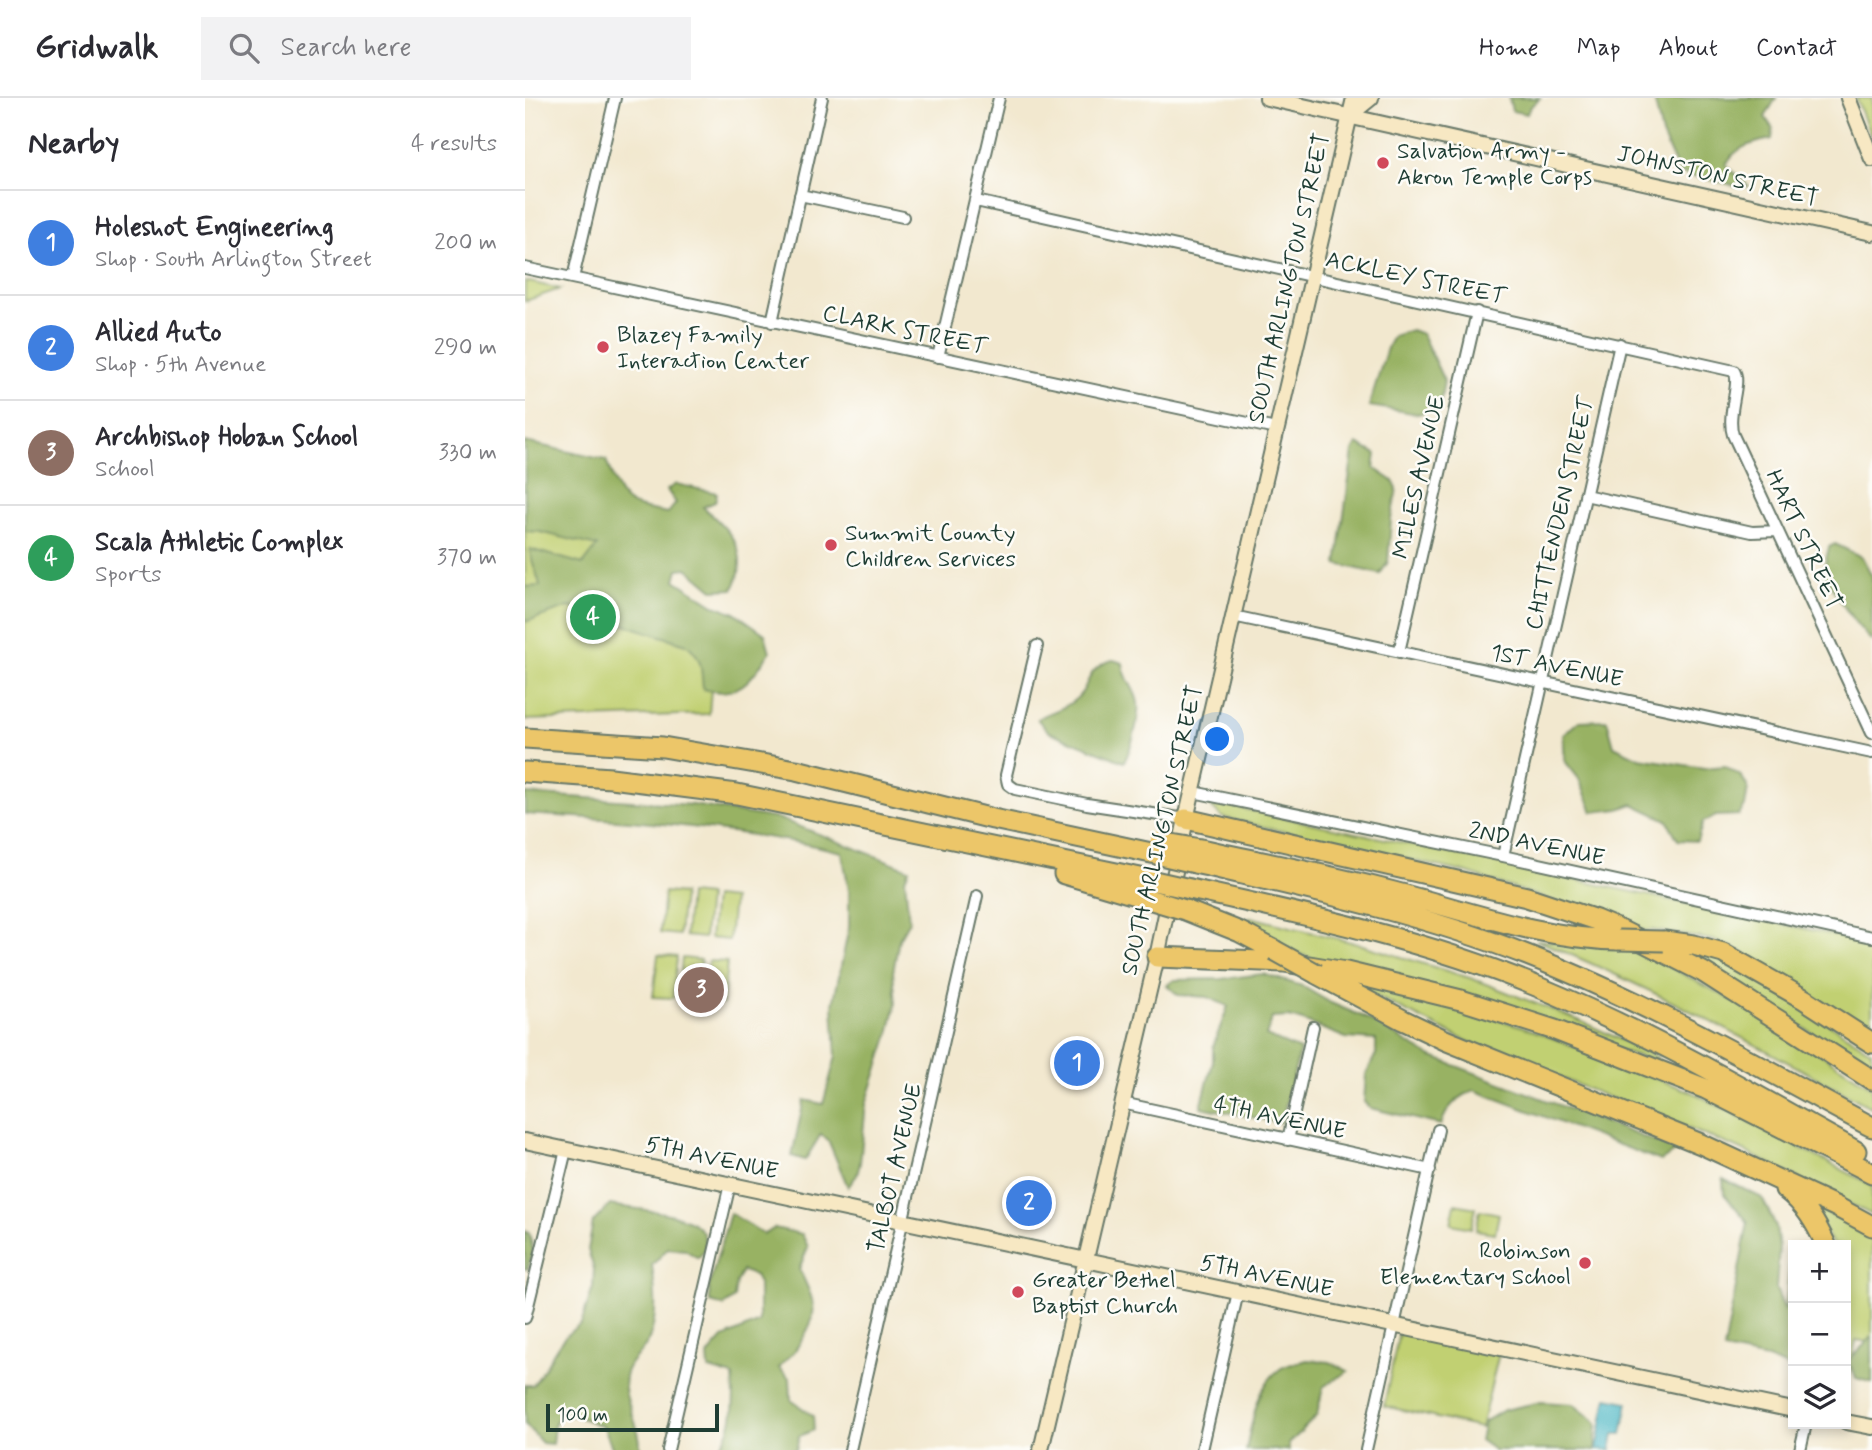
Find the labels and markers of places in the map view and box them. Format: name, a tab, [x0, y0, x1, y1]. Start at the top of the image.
place label: Salvation Army - Akron Temple Corps	[1397, 137, 1592, 193]
marker: Salvation Army - Akron Temple Corps	[1375, 155, 1391, 171]
place label: Blazey Family Interaction Center	[617, 321, 810, 377]
marker: Blazey Family Interaction Center	[595, 339, 611, 355]
place label: Summit County Children Services	[845, 519, 1016, 575]
marker: Summit County Children Services	[823, 537, 839, 553]
pin: 4	[570, 591, 616, 643]
pin: 3	[678, 964, 724, 1016]
pin: 1	[1054, 1037, 1100, 1089]
pin: 2	[1006, 1177, 1052, 1229]
place label: Robinson Elementary School	[1380, 1237, 1571, 1293]
marker: Robinson Elementary School	[1577, 1255, 1593, 1271]
place label: Greater Bethel Baptist Church	[1032, 1266, 1178, 1322]
marker: Greater Bethel Baptist Church	[1010, 1284, 1026, 1300]

